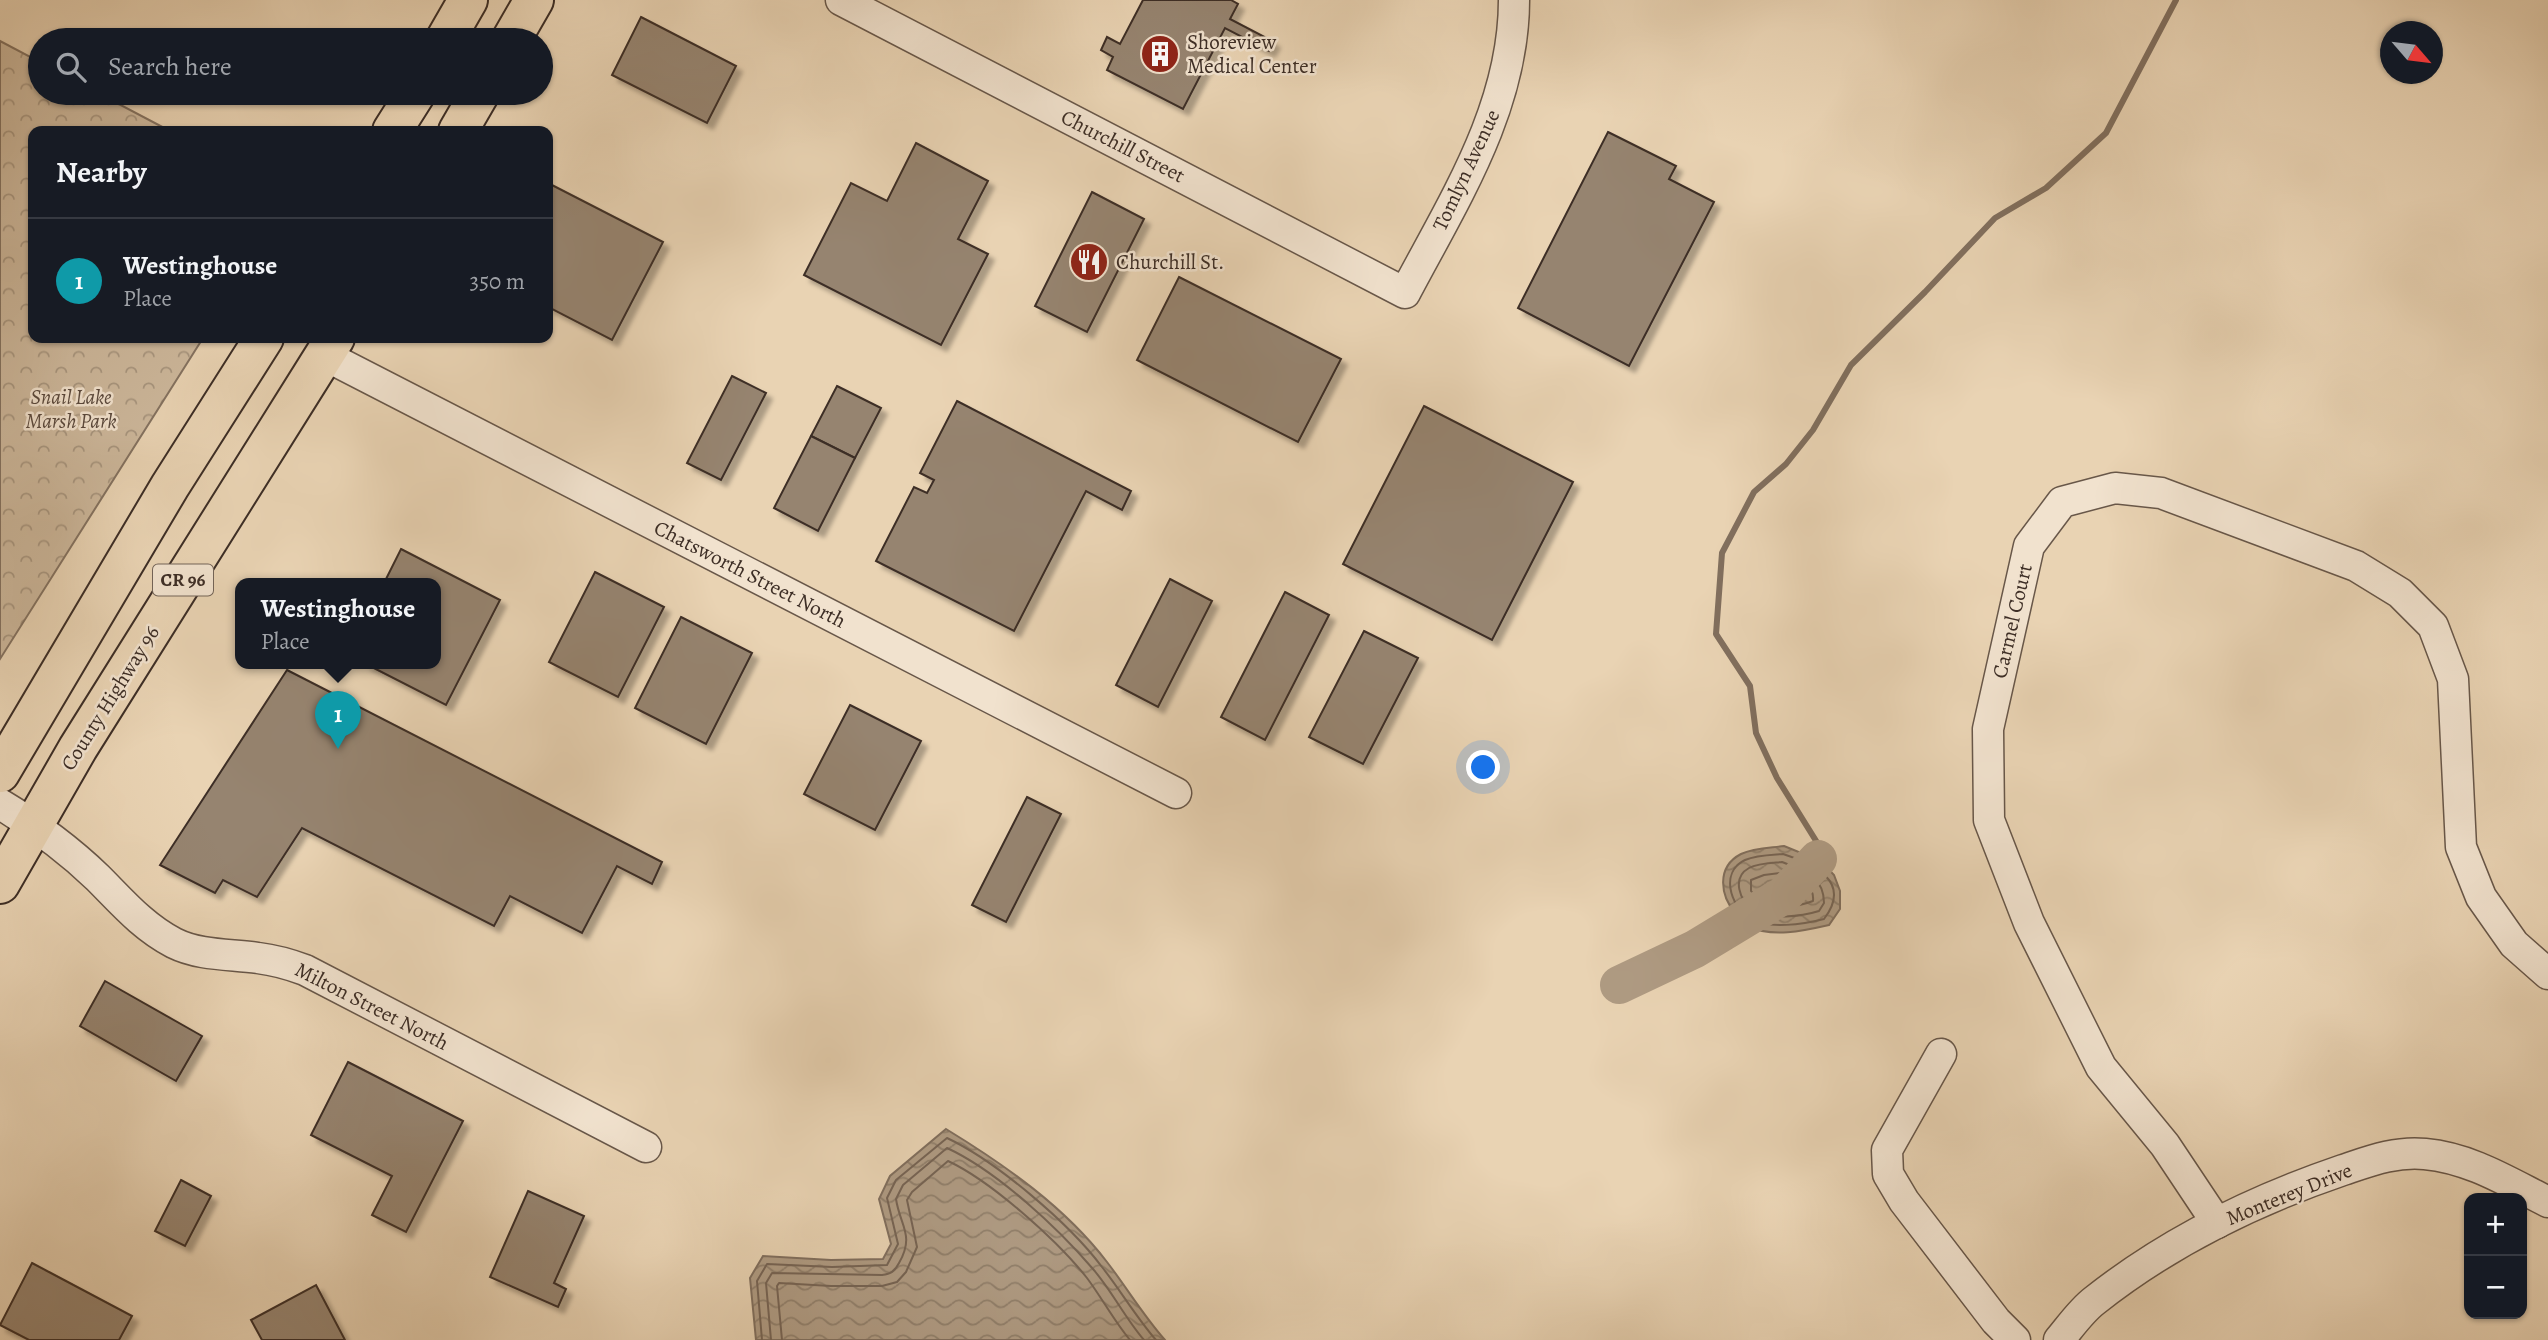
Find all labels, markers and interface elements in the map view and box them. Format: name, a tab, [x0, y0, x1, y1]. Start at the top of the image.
north arrow	[2380, 21, 2443, 84]
search box	[28, 28, 553, 105]
place label: Shoreview Medical Center	[1187, 28, 1317, 80]
building icon: Shoreview Medical Center	[1139, 33, 1181, 75]
icon: search	[52, 48, 90, 86]
text: Search here	[108, 49, 232, 84]
street label: Churchill Street	[1056, 103, 1190, 189]
street label: Tomlyn Avenue	[1426, 105, 1506, 235]
text: Nearby	[56, 152, 147, 192]
restaurant icon: Churchill St.	[1068, 241, 1110, 283]
text: Westinghouse	[123, 248, 277, 283]
place label: Churchill St.	[1116, 248, 1224, 276]
text: 1	[75, 266, 83, 297]
text: 350 m	[470, 266, 525, 297]
text: Place	[123, 283, 172, 314]
park label: Snail Lake Marsh Park	[26, 383, 117, 435]
street label: Chatsworth Street North	[649, 513, 851, 635]
street label: Carmel Court	[1985, 561, 2039, 681]
road number: CR 96	[153, 565, 213, 596]
popup	[235, 578, 441, 669]
text: Westinghouse	[261, 591, 415, 626]
street label: County Highway 96	[54, 620, 166, 776]
text: Place	[261, 626, 310, 657]
pin: 1	[315, 691, 361, 749]
your location	[1466, 750, 1500, 784]
street label: Milton Street North	[290, 955, 454, 1057]
street label: Monterey Drive	[2222, 1156, 2356, 1232]
map controls	[2464, 1193, 2527, 1319]
button: +	[2464, 1193, 2527, 1256]
button: −	[2464, 1256, 2527, 1319]

